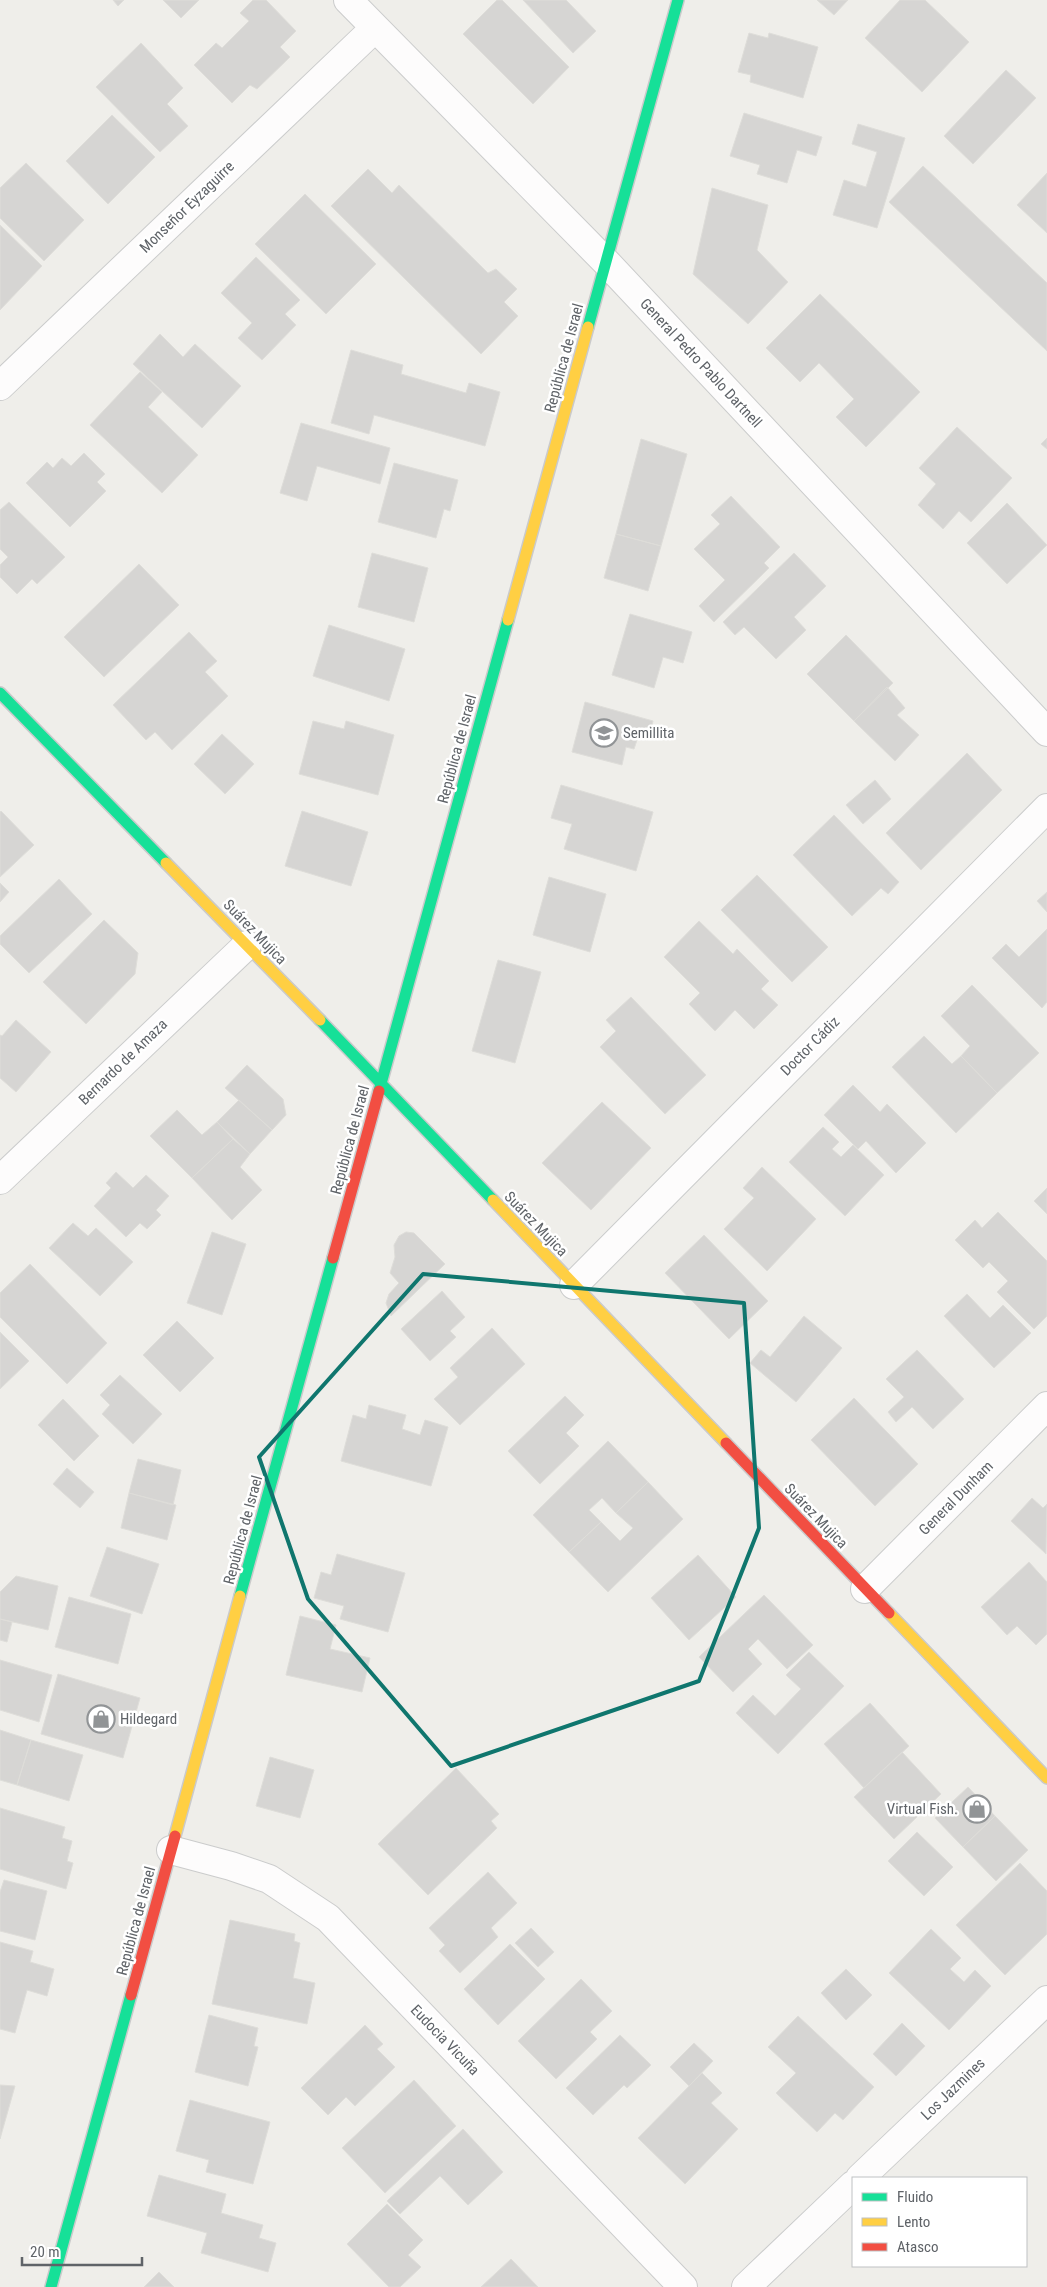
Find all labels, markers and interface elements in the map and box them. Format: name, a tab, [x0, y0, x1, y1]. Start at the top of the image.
street label: Monseñor Eyzaguirre	[136, 157, 238, 257]
street label: General Pedro Pablo Dartnell	[636, 295, 766, 431]
street label: República de Israel	[541, 302, 587, 414]
street label: República de Israel	[434, 693, 480, 805]
school or university icon: Semillita	[589, 718, 619, 748]
place label: Semillita	[623, 724, 675, 742]
street label: Suárez Mujica	[220, 896, 290, 968]
street label: Doctor Cádiz	[777, 1013, 843, 1079]
street label: Bernardo de Amaza	[75, 1015, 171, 1109]
street label: República de Israel	[327, 1084, 373, 1196]
street label: Suárez Mujica	[501, 1188, 571, 1260]
street label: General Dunham	[915, 1457, 997, 1539]
street label: República de Israel	[220, 1474, 266, 1586]
street label: Suárez Mujica	[781, 1480, 851, 1552]
shop icon: Hildegard	[86, 1704, 116, 1734]
place label: Hildegard	[120, 1710, 177, 1728]
shop icon: Virtual Fish.	[962, 1794, 992, 1824]
place label: Virtual Fish.	[887, 1800, 958, 1818]
street label: República de Israel	[113, 1865, 159, 1977]
street label: Eudocia Vicuña	[407, 2001, 483, 2079]
street label: Los Jazmines	[917, 2054, 989, 2124]
legend	[852, 2177, 1027, 2267]
text: Fluido	[897, 2188, 933, 2206]
text: Lento	[897, 2213, 930, 2231]
scale bar	[22, 2234, 142, 2266]
text: Atasco	[897, 2238, 938, 2256]
text: 20 m	[30, 2243, 60, 2261]

